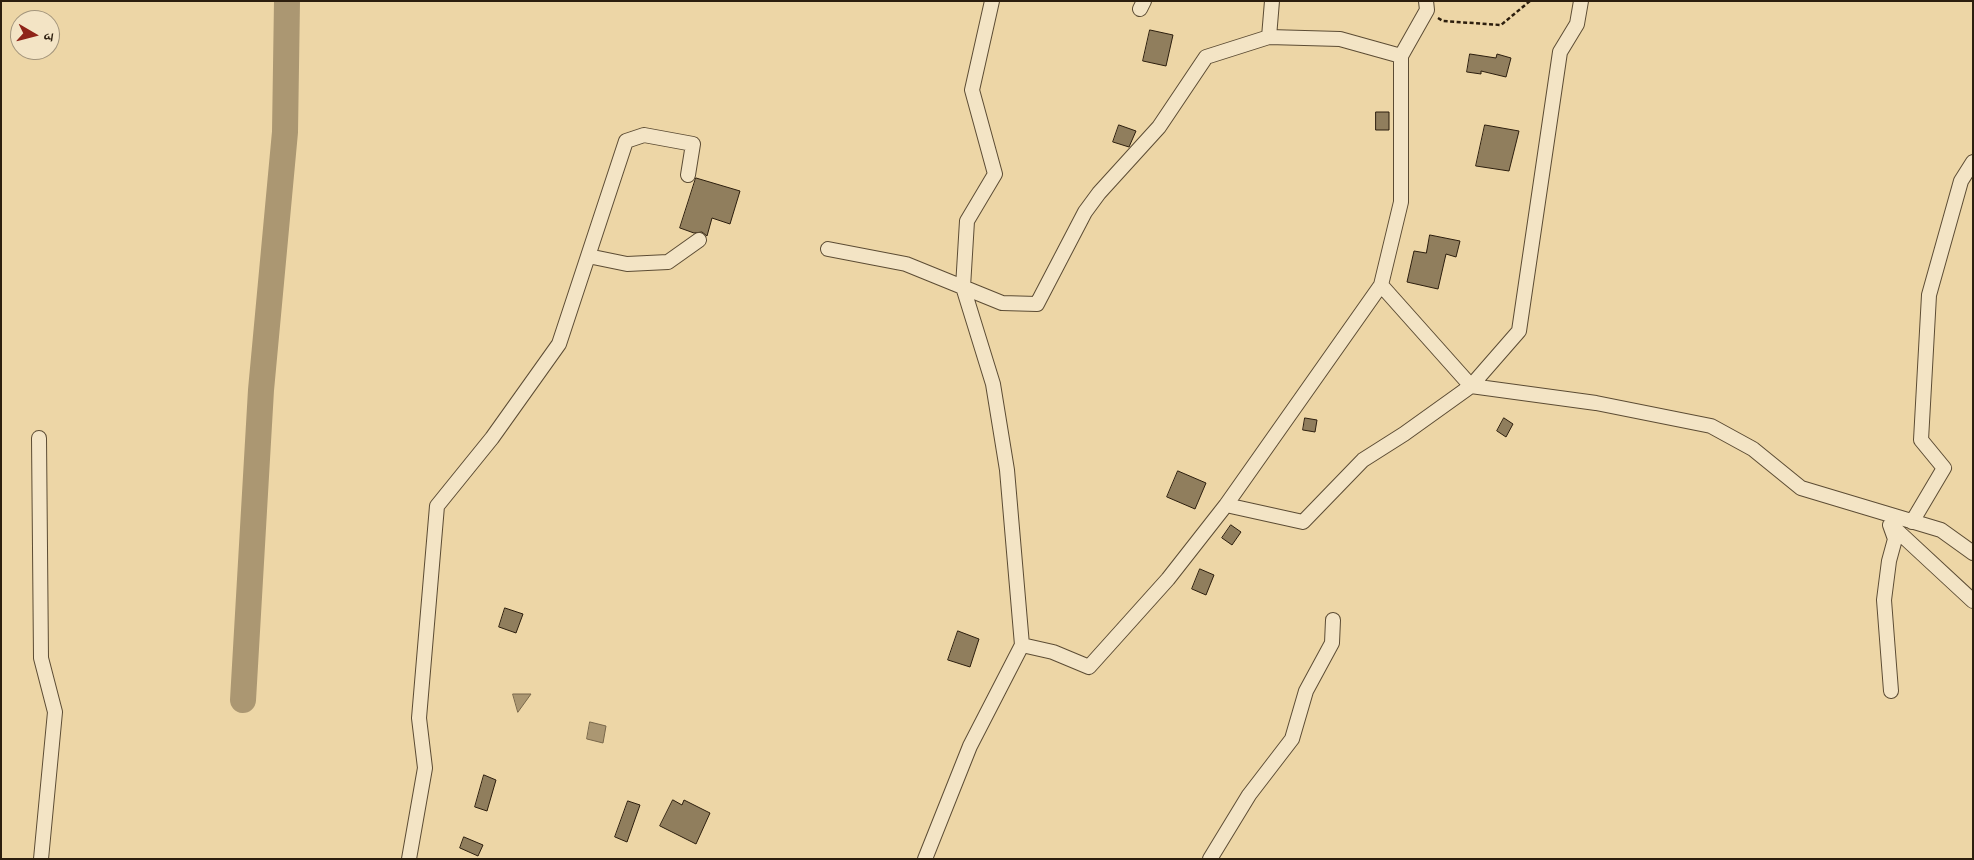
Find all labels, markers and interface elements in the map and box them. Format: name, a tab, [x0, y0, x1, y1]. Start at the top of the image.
north arrow	[10, 10, 60, 60]
text: उ	[38, 32, 59, 42]

